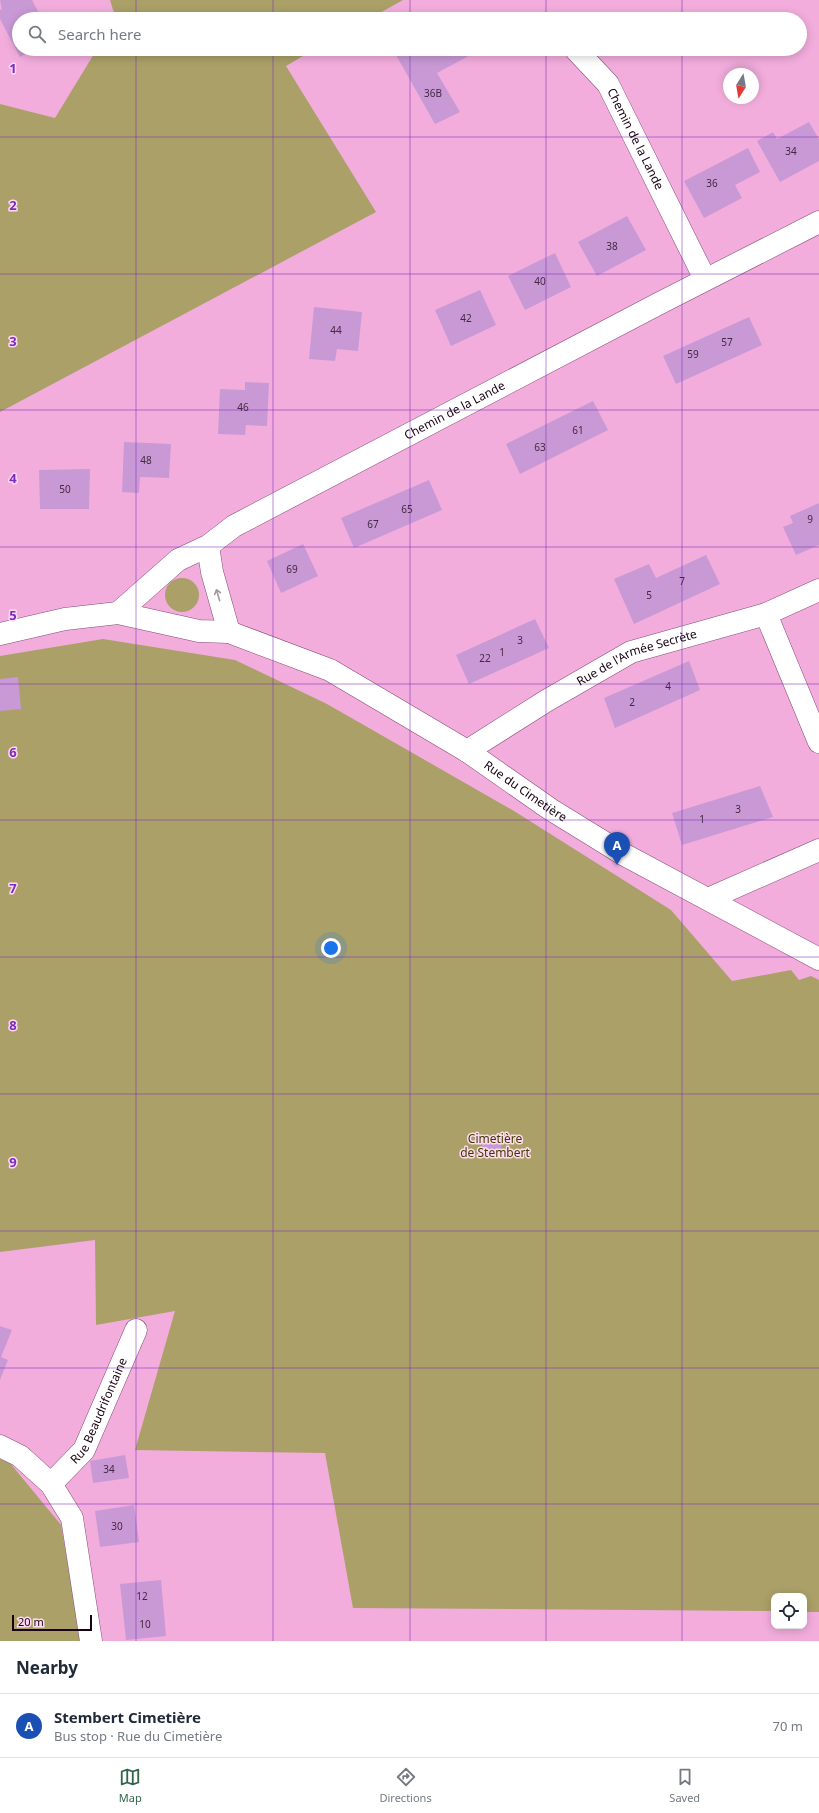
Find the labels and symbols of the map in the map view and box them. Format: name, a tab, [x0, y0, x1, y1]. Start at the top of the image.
text: 1	[9, 59, 17, 77]
north arrow	[723, 68, 759, 104]
street label: Chemin de la Lande	[603, 85, 668, 193]
house number: 36B	[424, 86, 442, 100]
house number: 34	[785, 144, 797, 158]
house number: 36	[706, 176, 718, 190]
text: 2	[9, 196, 17, 214]
house number: 38	[606, 239, 618, 253]
house number: 40	[534, 274, 546, 288]
house number: 42	[460, 311, 472, 325]
house number: 44	[330, 323, 342, 337]
text: 3	[9, 332, 17, 350]
house number: 57	[721, 335, 733, 349]
house number: 59	[687, 347, 699, 361]
street label: Chemin de la Lande	[401, 377, 508, 443]
house number: 46	[237, 400, 249, 414]
house number: 61	[572, 423, 584, 437]
house number: 63	[534, 440, 546, 454]
house number: 48	[140, 453, 152, 467]
text: 4	[9, 469, 17, 487]
house number: 50	[59, 482, 71, 496]
house number: 65	[401, 502, 413, 516]
house number: 9	[807, 512, 813, 526]
house number: 67	[367, 517, 379, 531]
house number: 69	[286, 562, 298, 576]
house number: 7	[679, 574, 685, 588]
house number: 5	[646, 588, 652, 602]
one-way arrow	[214, 589, 221, 602]
text: 5	[9, 606, 17, 624]
street label: Rue de l'Armée Secrète	[573, 625, 699, 690]
house number: 3	[517, 633, 523, 647]
house number: 1	[499, 645, 505, 659]
house number: 22	[479, 651, 491, 665]
house number: 4	[665, 679, 671, 693]
house number: 2	[629, 695, 635, 709]
text: 6	[9, 743, 17, 761]
street label: Rue du Cimetière	[481, 756, 570, 825]
house number: 3	[735, 802, 741, 816]
house number: 1	[699, 812, 705, 826]
pin: A	[604, 832, 630, 865]
text: 7	[9, 879, 17, 897]
your location	[321, 938, 341, 958]
text: 8	[9, 1016, 17, 1034]
park label: Cimetière de Stembert	[460, 1130, 530, 1161]
text: 9	[9, 1153, 17, 1171]
street label: Rue Beaudrifontaine	[66, 1355, 131, 1467]
house number: 34	[103, 1462, 115, 1476]
house number: 30	[111, 1519, 123, 1533]
house number: 12	[136, 1589, 148, 1603]
scale bar	[12, 1613, 92, 1632]
house number: 10	[139, 1617, 151, 1631]

